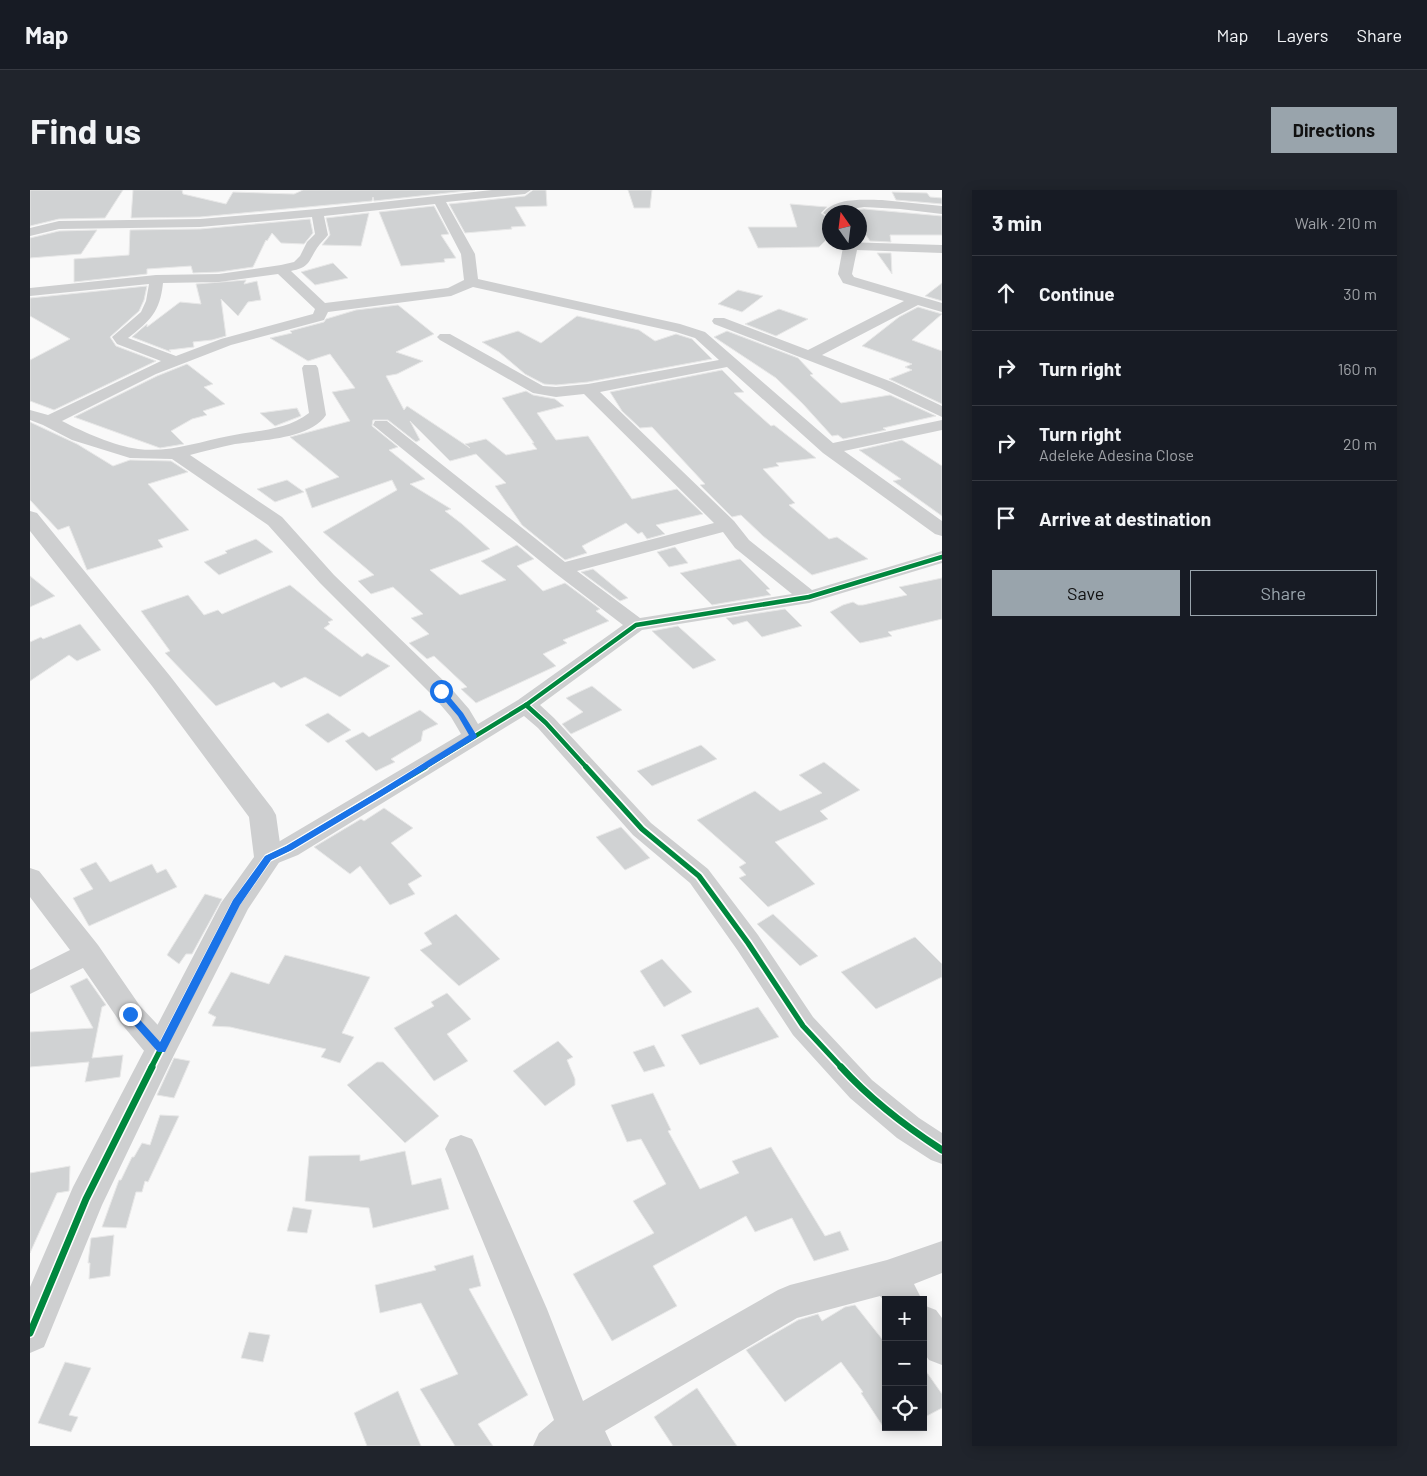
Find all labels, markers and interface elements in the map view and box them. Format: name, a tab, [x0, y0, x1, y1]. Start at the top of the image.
text: Map	[25, 20, 68, 49]
text: Map	[1216, 24, 1248, 46]
text: Layers	[1276, 24, 1329, 46]
text: Share	[1357, 24, 1402, 46]
button: Directions	[1271, 107, 1397, 153]
text: Find us	[30, 109, 141, 151]
north arrow	[822, 205, 867, 250]
text: 3 min	[992, 210, 1042, 235]
text: Walk · 210 m	[1295, 213, 1377, 232]
icon: ahead	[992, 279, 1020, 307]
text: Continue	[1039, 282, 1115, 305]
text: 30 m	[1343, 284, 1377, 303]
icon: right	[992, 354, 1020, 382]
text: Turn right	[1039, 357, 1121, 380]
text: 160 m	[1338, 359, 1377, 378]
text: Turn right	[1039, 422, 1121, 445]
icon: right	[992, 429, 1020, 457]
text: 20 m	[1343, 434, 1377, 453]
text: Adeleke Adesina Close	[1039, 445, 1194, 464]
icon: arrive	[992, 504, 1020, 532]
text: Arrive at destination	[1039, 507, 1211, 530]
button: Save	[992, 570, 1180, 616]
button: Share	[1190, 570, 1377, 616]
route start	[430, 680, 453, 703]
route end	[119, 1003, 142, 1026]
map controls	[882, 1296, 927, 1431]
button: +	[882, 1296, 927, 1341]
button: −	[882, 1341, 927, 1386]
button: locate	[882, 1386, 927, 1431]

